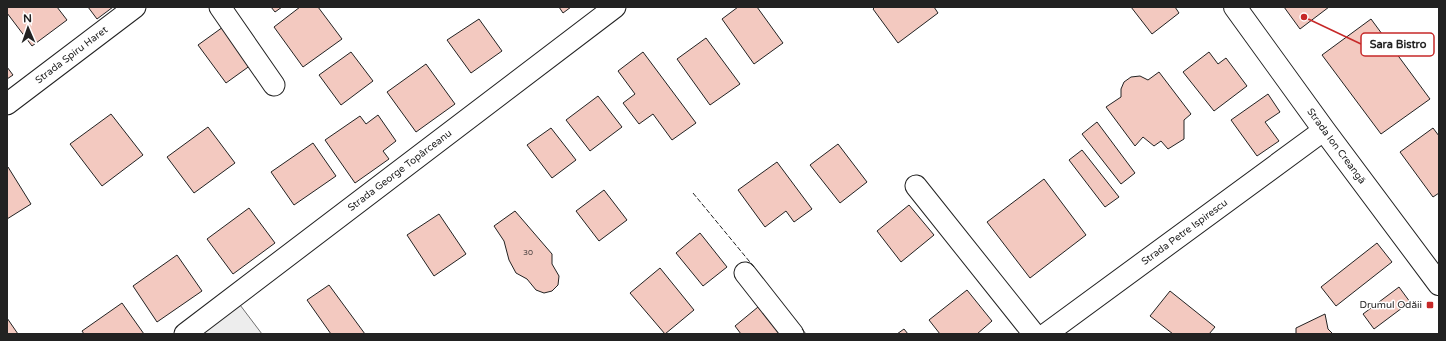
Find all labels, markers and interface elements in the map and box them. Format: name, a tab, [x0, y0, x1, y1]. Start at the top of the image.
north arrow	[8, 8, 48, 48]
text: N	[23, 12, 32, 25]
street label: Strada Spiru Haret	[33, 24, 110, 86]
callout: Sara Bistro	[1361, 33, 1434, 56]
text: Sara Bistro	[1370, 38, 1427, 51]
street label: Strada Ion Creangă	[1304, 106, 1368, 186]
street label: Strada George Topârceanu	[346, 127, 454, 214]
street label: Strada Petre Ispirescu	[1139, 197, 1230, 268]
house number: 30	[523, 248, 533, 257]
place label: Drumul Odăii	[1360, 299, 1422, 311]
marker: Drumul Odăii	[1425, 300, 1435, 310]

